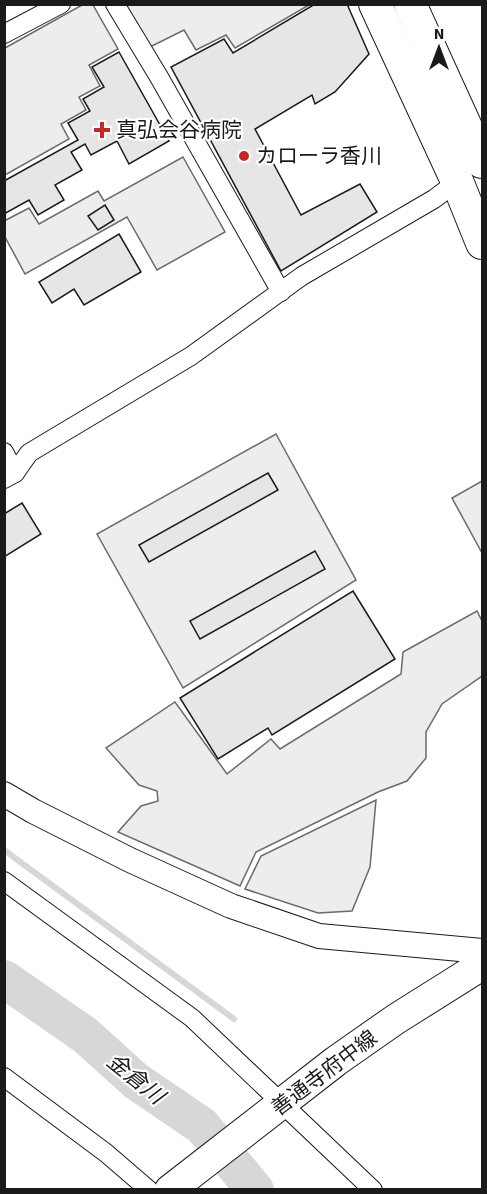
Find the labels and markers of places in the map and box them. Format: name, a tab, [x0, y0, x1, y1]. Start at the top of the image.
place label: 真弘会谷病院	[116, 115, 242, 145]
marker: 真弘会谷病院	[93, 121, 111, 139]
place label: カローラ香川	[256, 141, 382, 171]
marker: カローラ香川	[237, 149, 251, 163]

